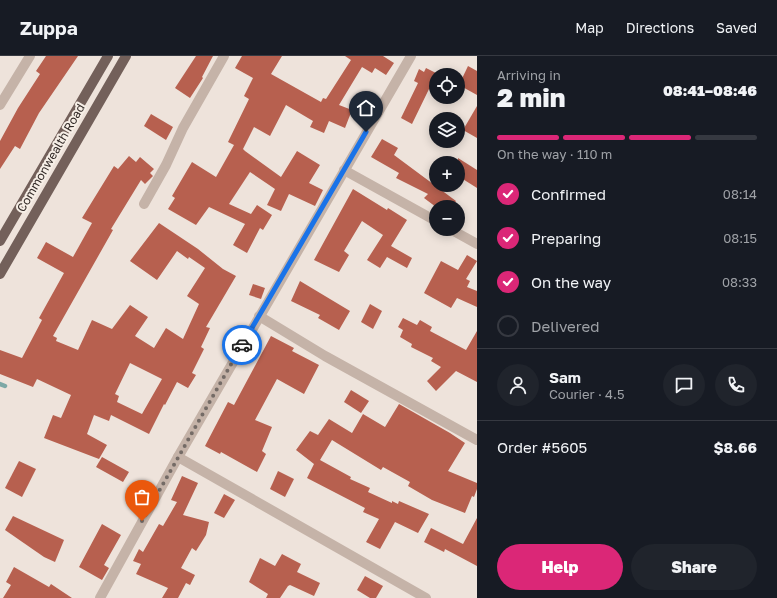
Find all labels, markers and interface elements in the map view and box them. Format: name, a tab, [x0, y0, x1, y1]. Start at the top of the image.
text: Zuppa	[20, 16, 78, 39]
text: Map	[575, 19, 604, 36]
text: Directions	[626, 19, 694, 36]
text: Saved	[716, 19, 757, 36]
text: Arriving in	[497, 67, 561, 83]
map controls	[429, 68, 465, 236]
button: locate	[429, 68, 465, 104]
text: 08:41–08:46	[663, 81, 757, 99]
text: 2 min	[497, 82, 565, 113]
pin	[349, 91, 383, 132]
icon: home	[355, 97, 377, 119]
street label: Commonwealth Road	[13, 101, 88, 215]
button: layers	[429, 112, 465, 148]
text: On the way · 110 m	[497, 146, 612, 162]
button: +	[429, 156, 465, 192]
icon: check	[497, 183, 519, 205]
text: Confirmed	[531, 185, 606, 203]
text: 08:14	[723, 186, 757, 202]
button: −	[429, 200, 465, 236]
icon: check	[497, 227, 519, 249]
text: Preparing	[531, 229, 601, 247]
text: 08:15	[723, 230, 757, 246]
icon: check	[497, 271, 519, 293]
text: On the way	[531, 273, 611, 291]
text: 08:33	[722, 274, 757, 290]
text: Delivered	[531, 317, 599, 335]
courier	[222, 325, 262, 365]
icon: car	[231, 334, 253, 356]
button: person	[497, 364, 539, 406]
button: chat	[663, 364, 705, 406]
button: phone	[715, 364, 757, 406]
text: Sam	[549, 368, 581, 386]
text: Courier · 4.5	[549, 386, 624, 402]
text: Order #5605	[497, 438, 587, 456]
text: $8.66	[713, 438, 757, 456]
pin	[125, 480, 159, 521]
icon: bag	[131, 486, 153, 508]
button: Help	[497, 544, 623, 590]
button: Share	[631, 544, 757, 590]

